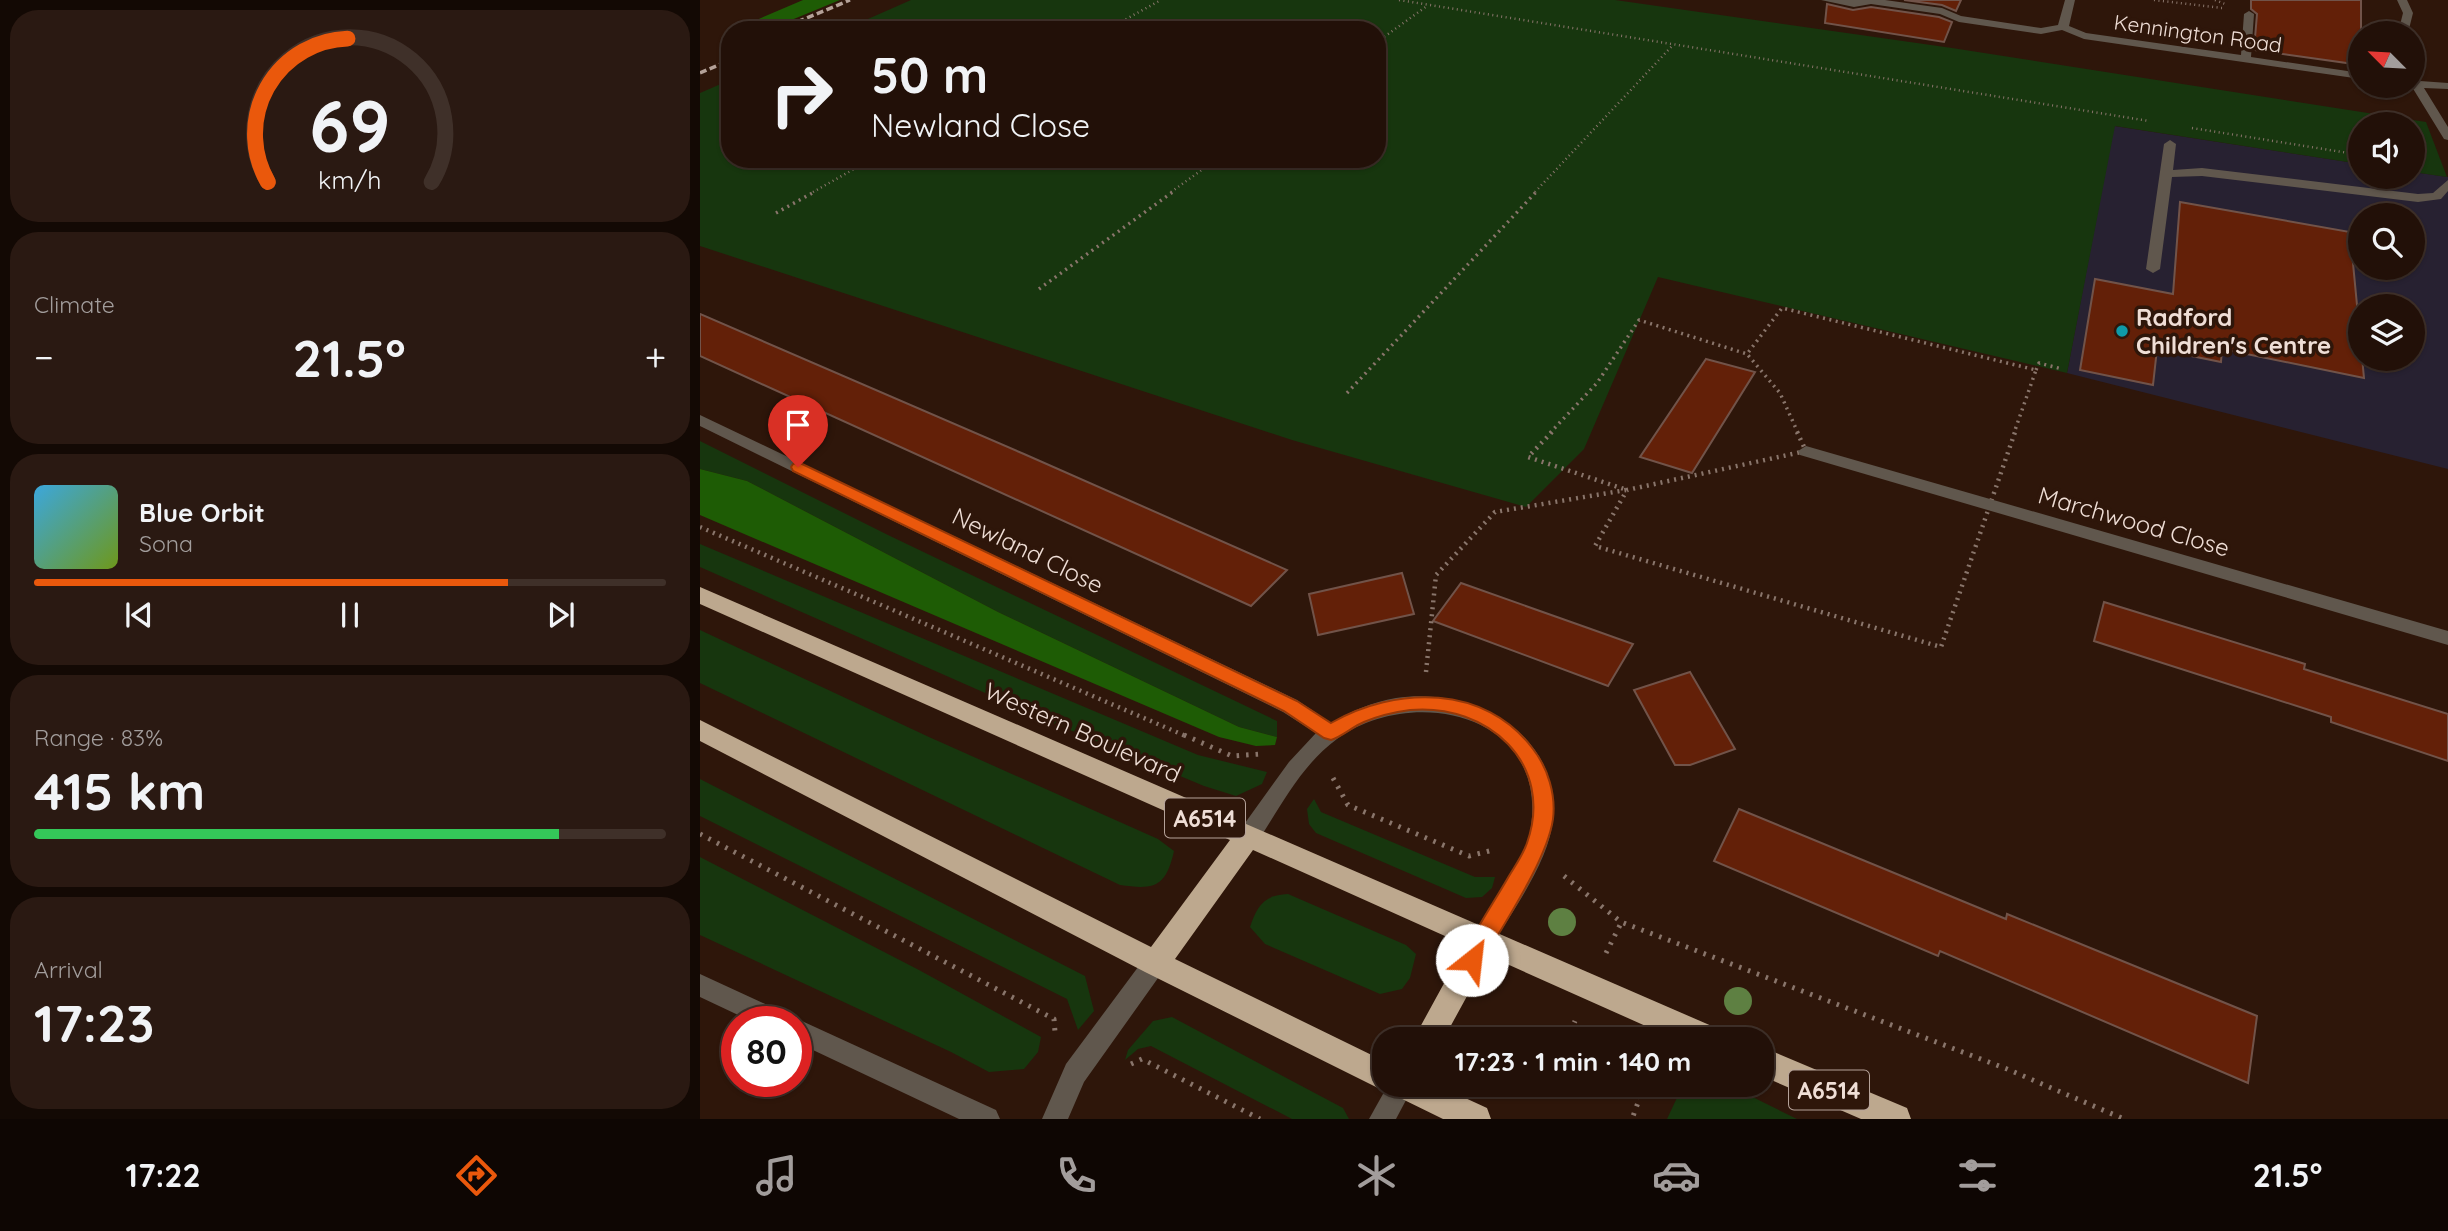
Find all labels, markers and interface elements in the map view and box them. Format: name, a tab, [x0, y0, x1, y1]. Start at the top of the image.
street label: Kennington Road	[2112, 8, 2284, 58]
north arrow	[2348, 21, 2426, 98]
map controls	[2348, 21, 2425, 371]
text: 50 m	[871, 44, 988, 105]
icon: right	[756, 49, 847, 140]
text: 69	[309, 79, 391, 170]
text: Newland Close	[871, 105, 1090, 145]
button: sound	[2348, 112, 2425, 189]
text: km/h	[318, 164, 382, 195]
button: search	[2348, 203, 2425, 280]
text: Climate	[34, 290, 115, 319]
button: layers	[2348, 294, 2425, 371]
place label: Radford Children's Centre	[2136, 302, 2331, 360]
marker: Radford Children's Centre	[2114, 323, 2130, 339]
text: 21.5°	[293, 325, 406, 390]
text: −	[34, 333, 54, 381]
text: +	[645, 333, 666, 381]
pin	[768, 395, 828, 467]
icon: arrive	[779, 406, 817, 444]
street label: Marchwood Close	[2035, 479, 2233, 563]
text: Blue Orbit	[139, 496, 265, 529]
street label: Newland Close	[948, 500, 1108, 600]
text: Sona	[139, 529, 193, 558]
icon: previous	[120, 596, 158, 634]
icon: pause	[331, 596, 369, 634]
icon: next	[542, 596, 580, 634]
street label: Western Boulevard	[980, 675, 1186, 789]
text: Range · 83%	[34, 723, 163, 752]
text: 415 km	[34, 758, 205, 823]
road number: A6514	[1165, 798, 1245, 838]
position arrow	[1435, 923, 1509, 997]
text: Arrival	[34, 955, 103, 984]
text: 17:23	[34, 990, 154, 1055]
speed limit sign: 80	[721, 1006, 812, 1097]
text: 17:23 · 1 min · 140 m	[1455, 1045, 1691, 1078]
road number: A6514	[1789, 1070, 1869, 1110]
icon: directions	[452, 1151, 501, 1200]
icon: music	[752, 1151, 801, 1200]
icon: phone	[1052, 1151, 1101, 1200]
icon: climate	[1352, 1151, 1401, 1200]
icon: car	[1652, 1151, 1701, 1200]
icon: filters	[1953, 1151, 2002, 1200]
text: 17:22	[126, 1155, 201, 1195]
text: 21.5°	[2253, 1155, 2322, 1195]

